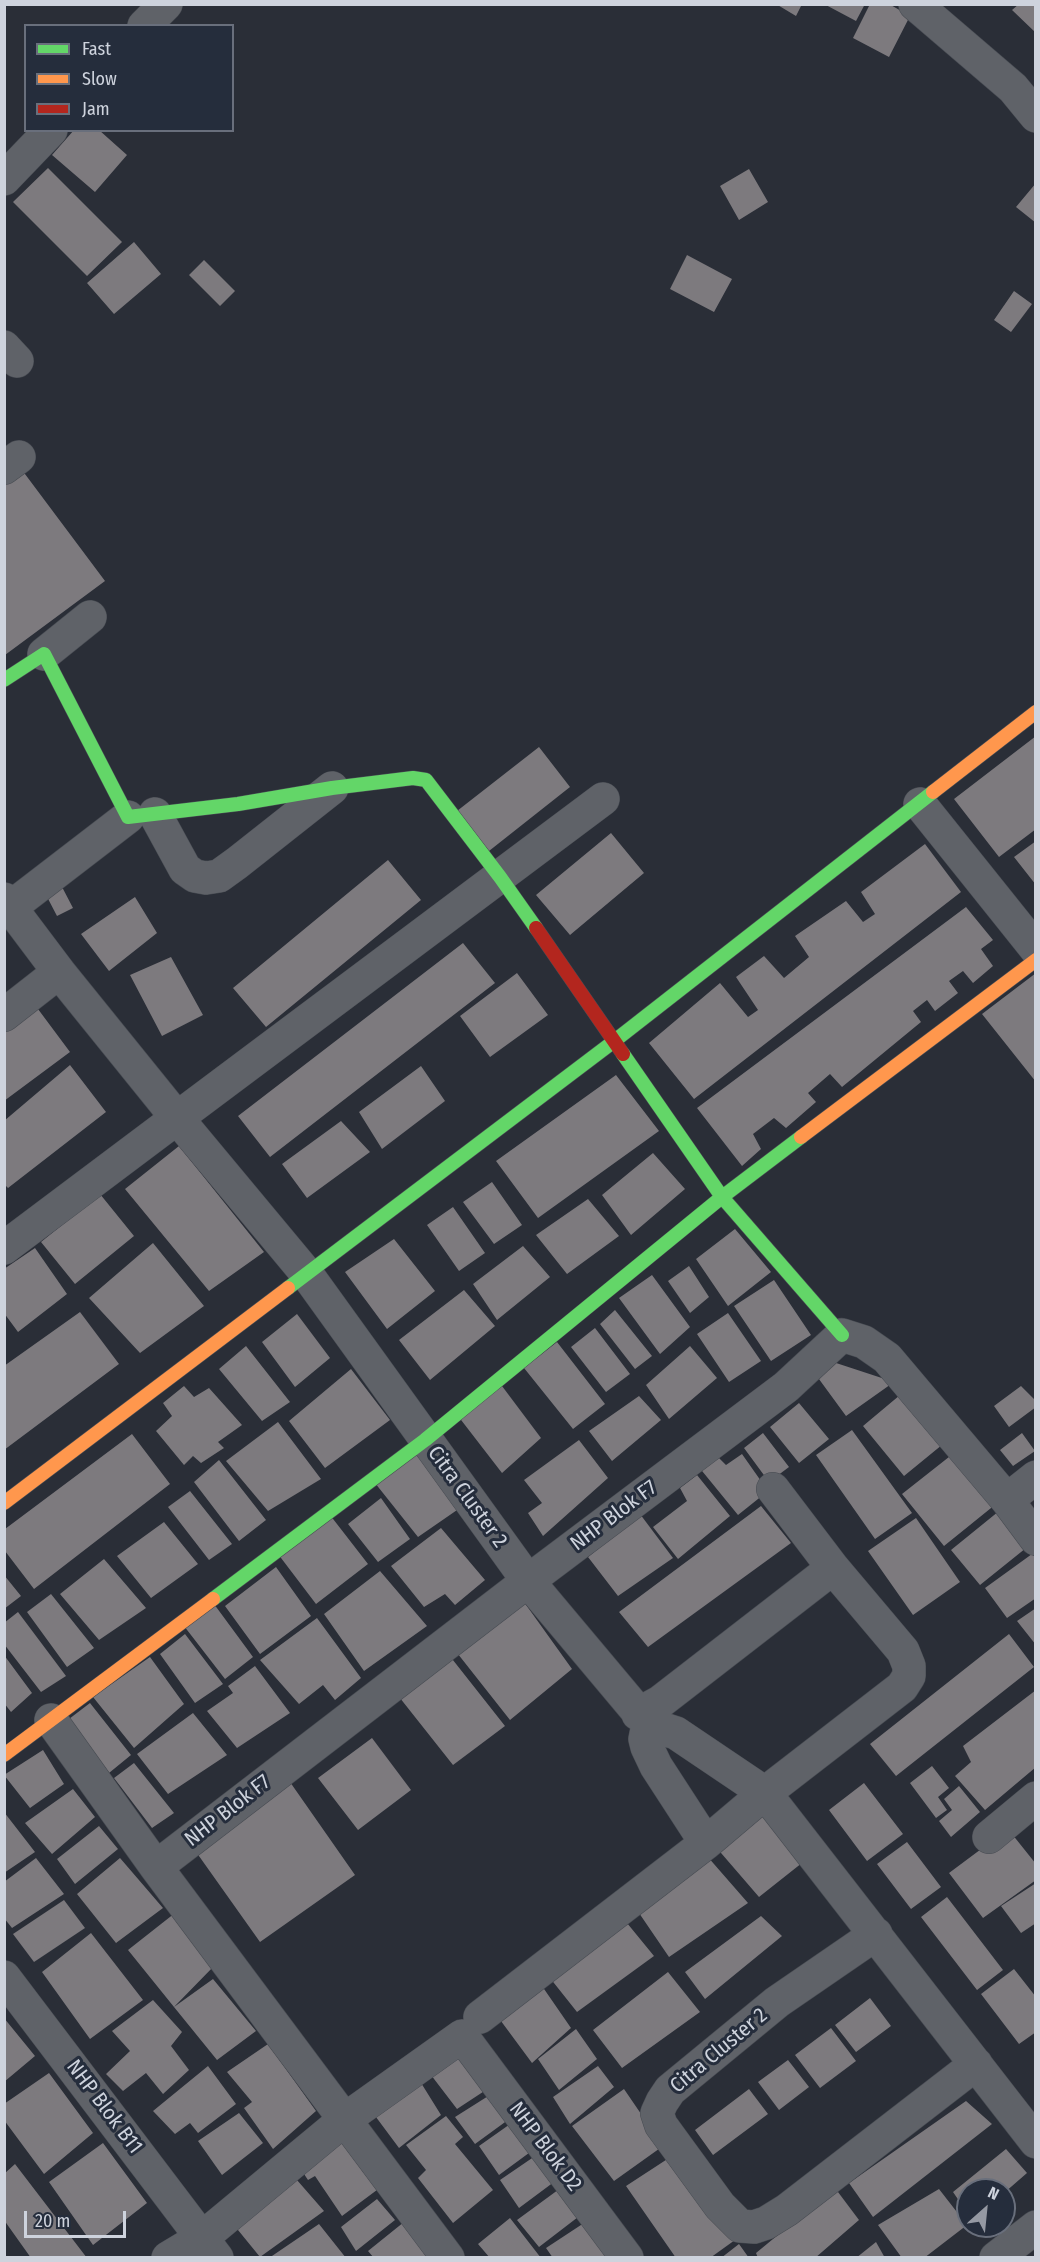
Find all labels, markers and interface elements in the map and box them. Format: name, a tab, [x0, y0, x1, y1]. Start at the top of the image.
legend	[24, 24, 234, 132]
text: Fast	[82, 38, 111, 60]
text: Slow	[82, 68, 117, 90]
text: Jam	[82, 98, 110, 120]
street label: Citra Cluster 2	[422, 1441, 512, 1553]
street label: NHP Blok F7	[566, 1475, 662, 1557]
street label: NHP Blok F7	[180, 1770, 276, 1852]
street label: Citra Cluster 2	[665, 2003, 773, 2099]
street label: NHP Blok B11	[61, 2055, 147, 2159]
street label: NHP Blok D2	[503, 2097, 587, 2197]
north arrow	[956, 2178, 1016, 2238]
text: N	[985, 2183, 1002, 2204]
scale bar	[27, 2199, 129, 2237]
text: 20 m	[35, 2210, 70, 2232]

